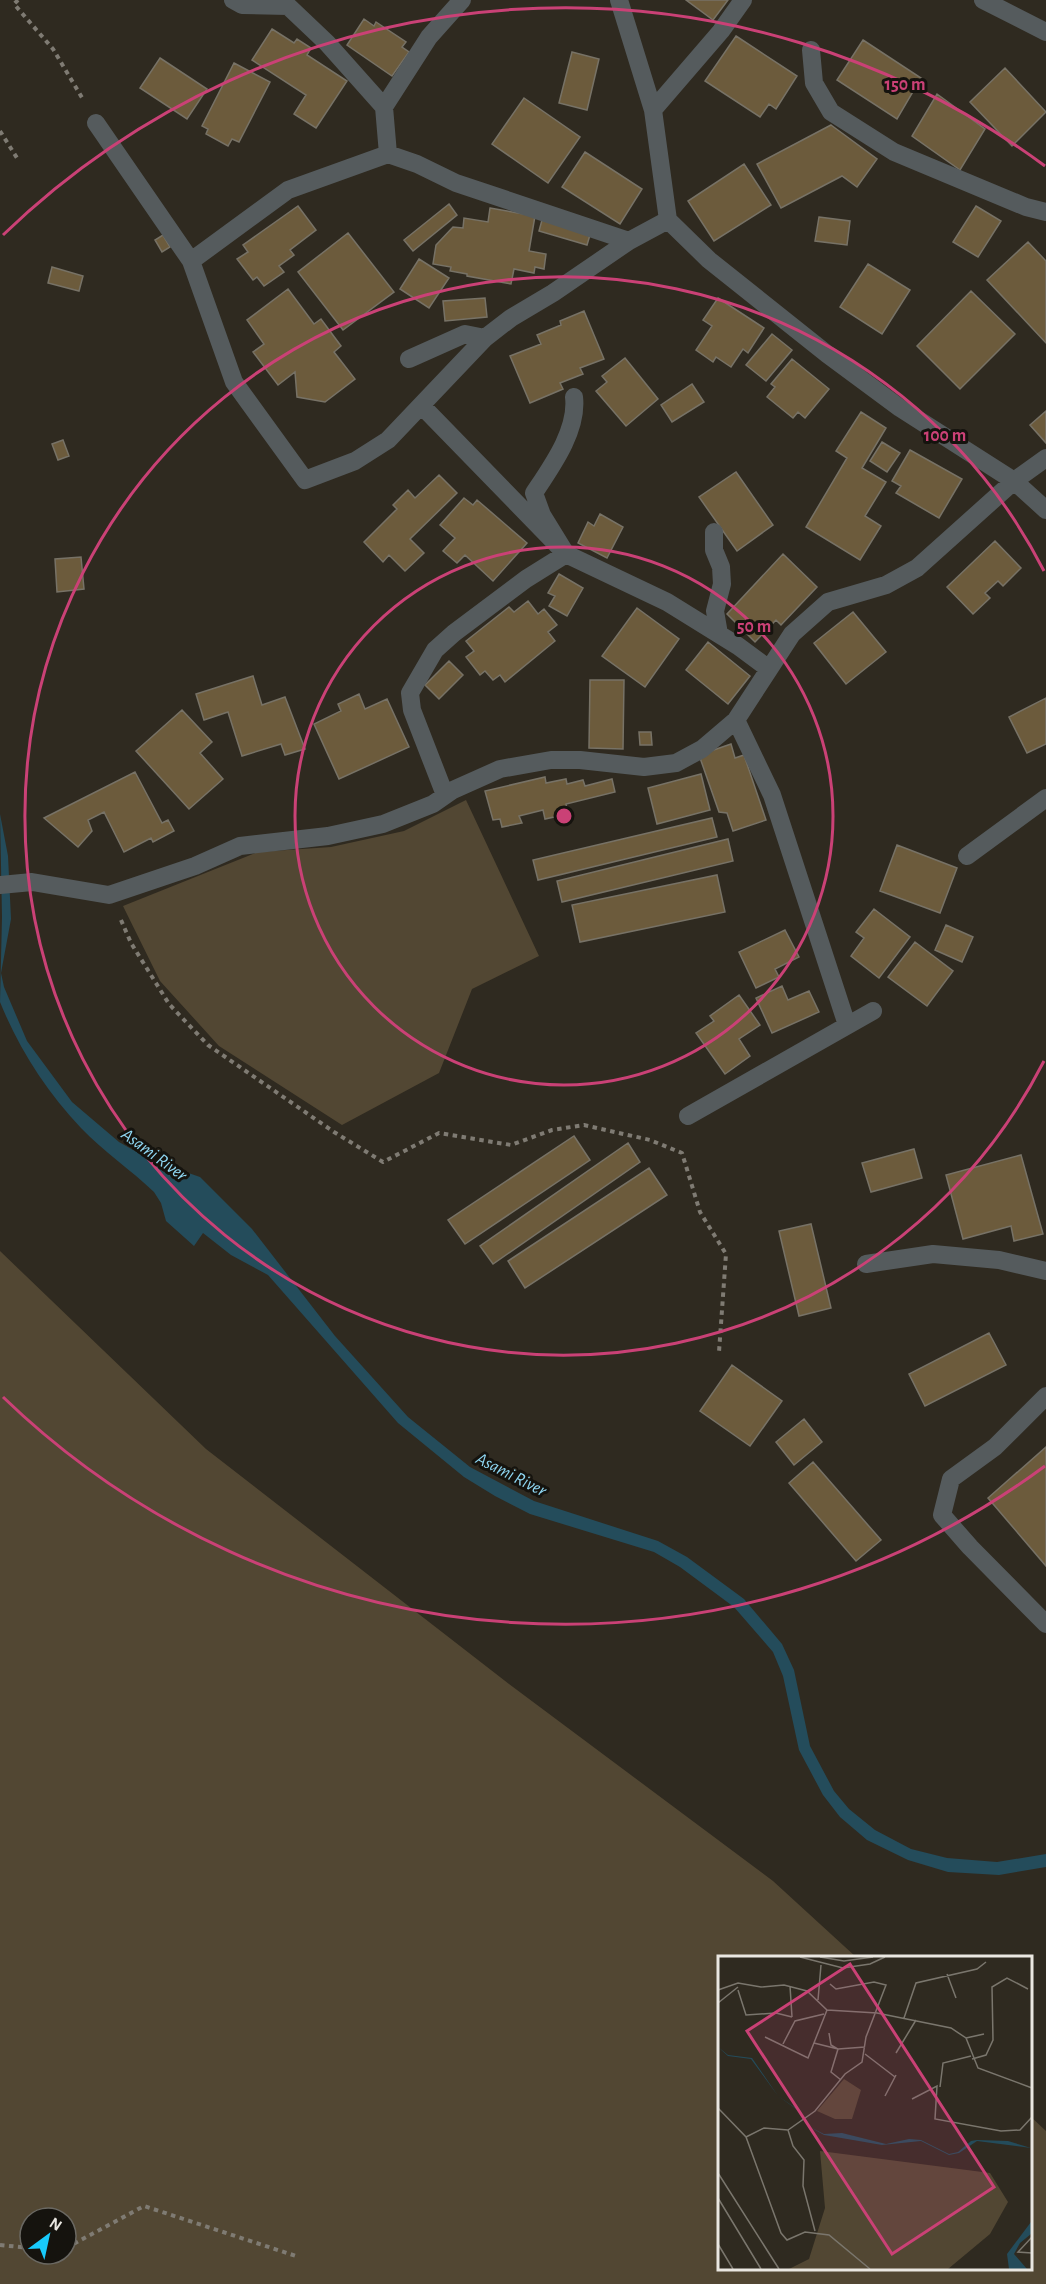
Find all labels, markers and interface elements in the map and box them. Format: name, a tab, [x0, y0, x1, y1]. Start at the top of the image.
text: 150 m	[885, 76, 925, 94]
text: 100 m	[924, 427, 966, 445]
text: 50 m	[737, 618, 771, 636]
centre of rings	[554, 806, 574, 826]
water label: Asami River	[117, 1125, 191, 1185]
water label: Asami River	[472, 1449, 550, 1501]
inset map	[718, 1956, 1031, 2269]
north arrow	[18, 2206, 78, 2266]
text: N	[47, 2215, 65, 2234]

